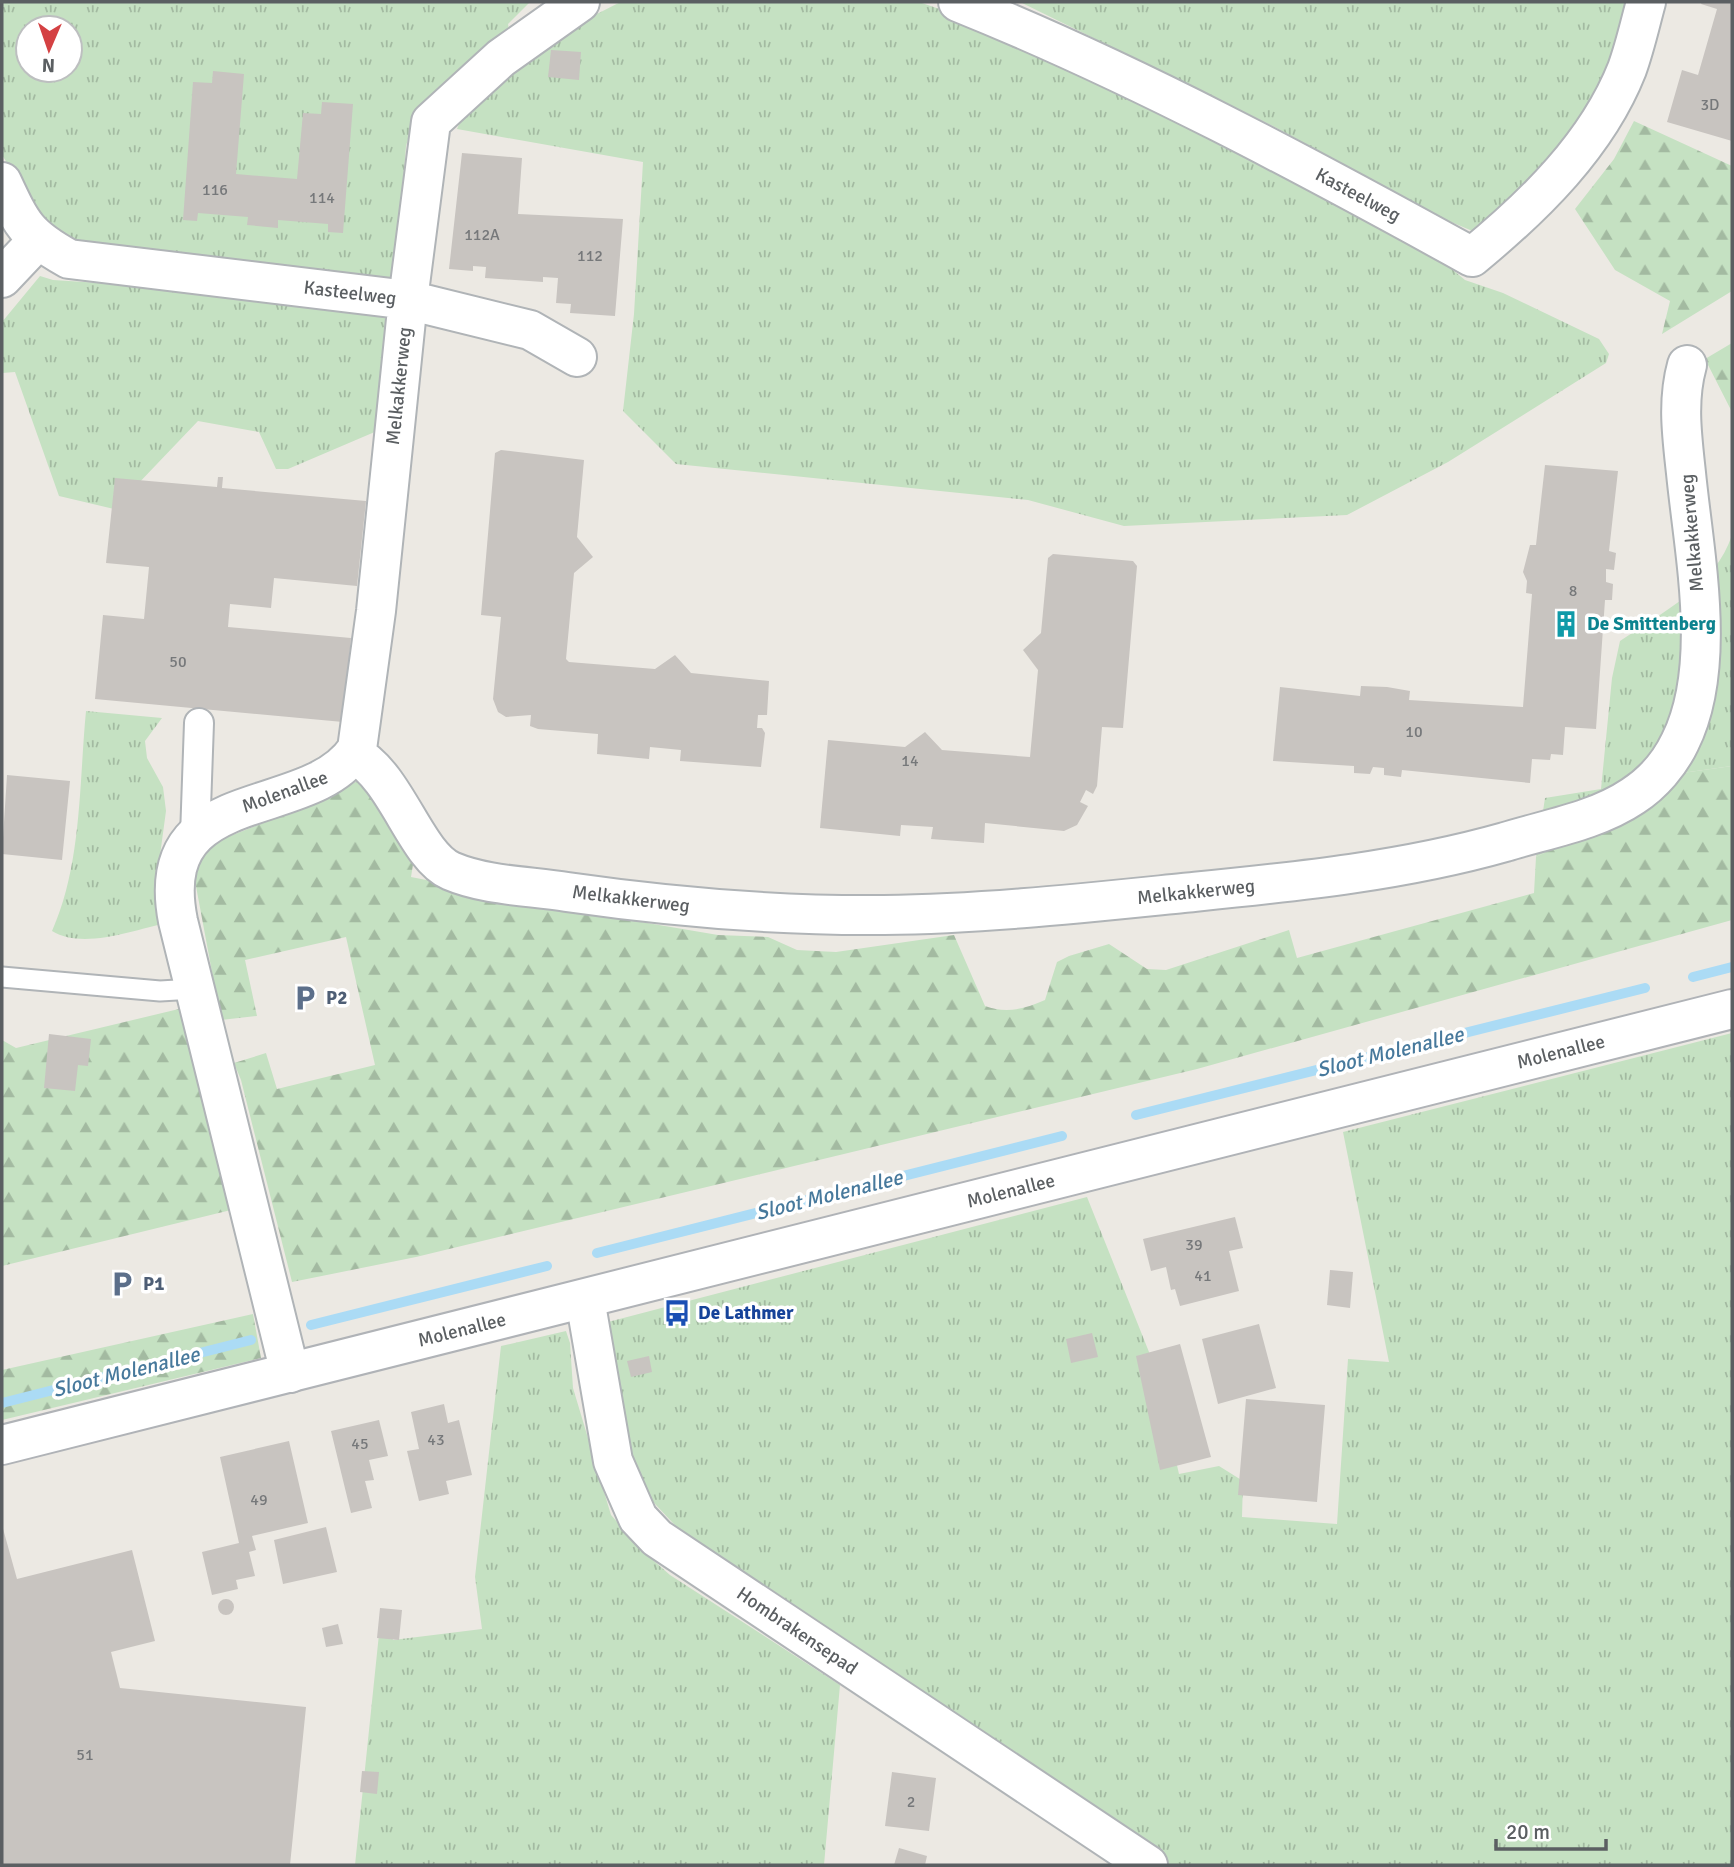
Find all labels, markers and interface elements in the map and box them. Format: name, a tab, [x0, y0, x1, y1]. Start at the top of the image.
north arrow	[14, 14, 84, 84]
text: N	[41, 53, 55, 77]
house number: 3D	[1700, 95, 1720, 115]
street label: Kasteelweg	[1311, 163, 1405, 227]
house number: 116	[202, 180, 228, 200]
house number: 114	[309, 188, 335, 208]
house number: 112A	[464, 225, 500, 245]
house number: 112	[577, 246, 603, 266]
street label: Kasteelweg	[302, 275, 398, 311]
street label: Melkakkerweg	[381, 326, 417, 446]
street label: Melkakkerweg	[1675, 473, 1709, 593]
house number: 8	[1569, 581, 1577, 601]
building icon: De Smittenberg	[1551, 609, 1581, 639]
place label: De Smittenberg	[1587, 612, 1716, 636]
house number: 50	[169, 652, 187, 672]
house number: 10	[1405, 722, 1423, 742]
house number: 14	[901, 751, 919, 771]
street label: Molenallee	[239, 765, 331, 819]
street label: Melkakkerweg	[1136, 874, 1256, 910]
street label: Melkakkerweg	[571, 880, 691, 918]
parking icon: P2	[290, 983, 320, 1013]
place label: P2	[326, 986, 347, 1010]
water label: Sloot Molenallee	[1314, 1021, 1468, 1083]
street label: Molenallee	[1514, 1029, 1608, 1075]
water label: Sloot Molenallee	[753, 1164, 907, 1226]
street label: Molenallee	[964, 1168, 1058, 1214]
house number: 39	[1185, 1235, 1203, 1255]
house number: 41	[1194, 1266, 1212, 1286]
parking icon: P1	[107, 1269, 137, 1299]
place label: P1	[143, 1272, 164, 1296]
bus stop icon: De Lathmer	[662, 1298, 692, 1328]
place label: De Lathmer	[698, 1301, 794, 1325]
street label: Molenallee	[415, 1307, 509, 1353]
water label: Sloot Molenallee	[50, 1341, 204, 1403]
house number: 43	[427, 1430, 445, 1450]
house number: 45	[351, 1434, 369, 1454]
house number: 49	[250, 1490, 268, 1510]
street label: Hombrakensepad	[732, 1582, 862, 1680]
house number: 51	[76, 1745, 94, 1765]
house number: 2	[907, 1792, 915, 1812]
scale bar	[1496, 1808, 1606, 1852]
text: 20 m	[1506, 1819, 1550, 1845]

